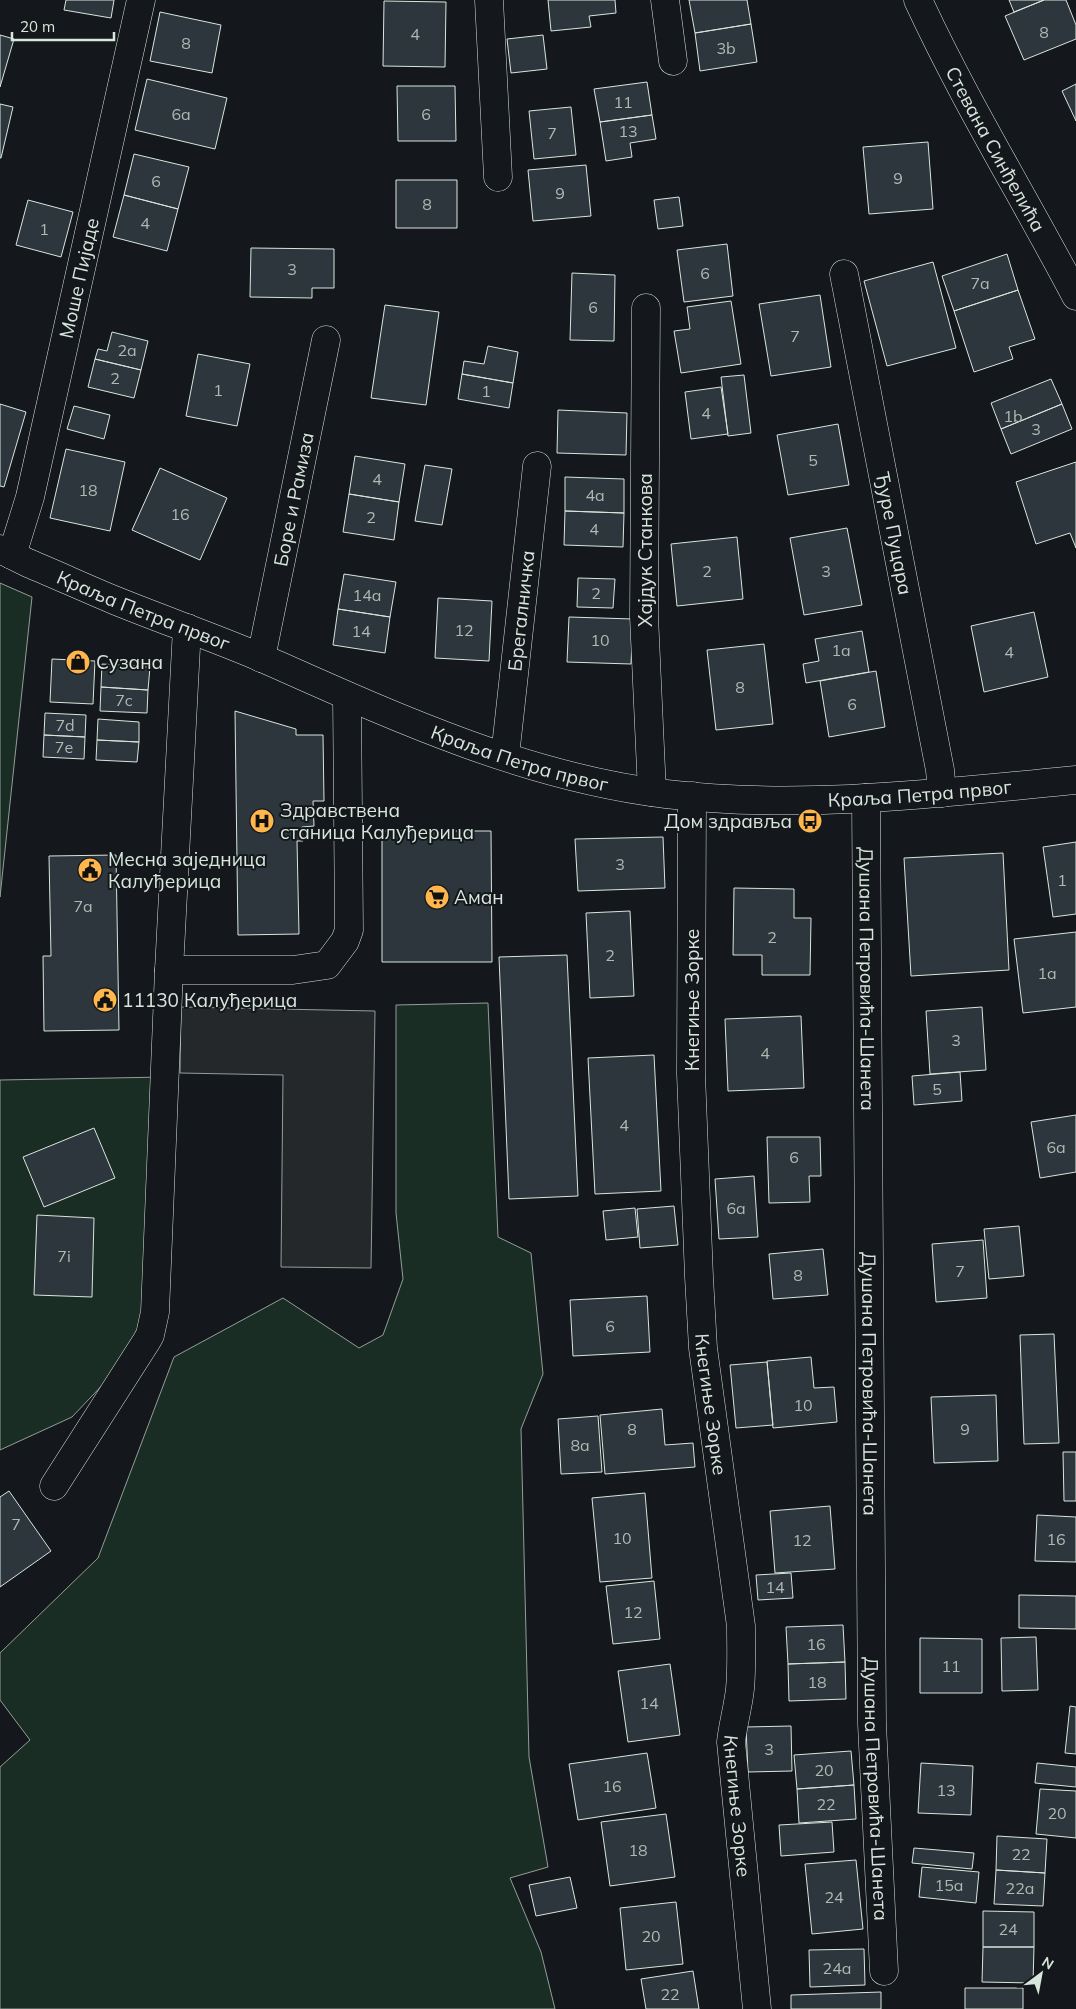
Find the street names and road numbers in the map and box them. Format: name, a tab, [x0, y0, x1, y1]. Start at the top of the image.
street label: Стевана Синђелића	[941, 62, 1051, 236]
street label: Моше Пијаде	[54, 216, 104, 341]
street label: Боре и Рамиза	[268, 430, 319, 569]
street label: Ђуре Пуцара	[871, 470, 918, 597]
street label: Хајдук Станкова	[633, 473, 657, 627]
street label: Брегалничка	[502, 549, 540, 673]
street label: Краља Петра првог	[53, 565, 234, 656]
street label: Краља Петра првог	[428, 720, 611, 796]
street label: Краља Петра првог	[827, 774, 1013, 812]
street label: Душана Петровића-Шанета	[854, 847, 880, 1111]
street label: Кнегиње Зорке	[680, 929, 704, 1071]
street label: Душана Петровића-Шанета	[857, 1252, 883, 1516]
street label: Кнегиње Зорке	[690, 1333, 732, 1477]
street label: Душана Петровића-Шанета	[860, 1657, 894, 1921]
street label: Кнегиње Зорке	[718, 1734, 756, 1878]

